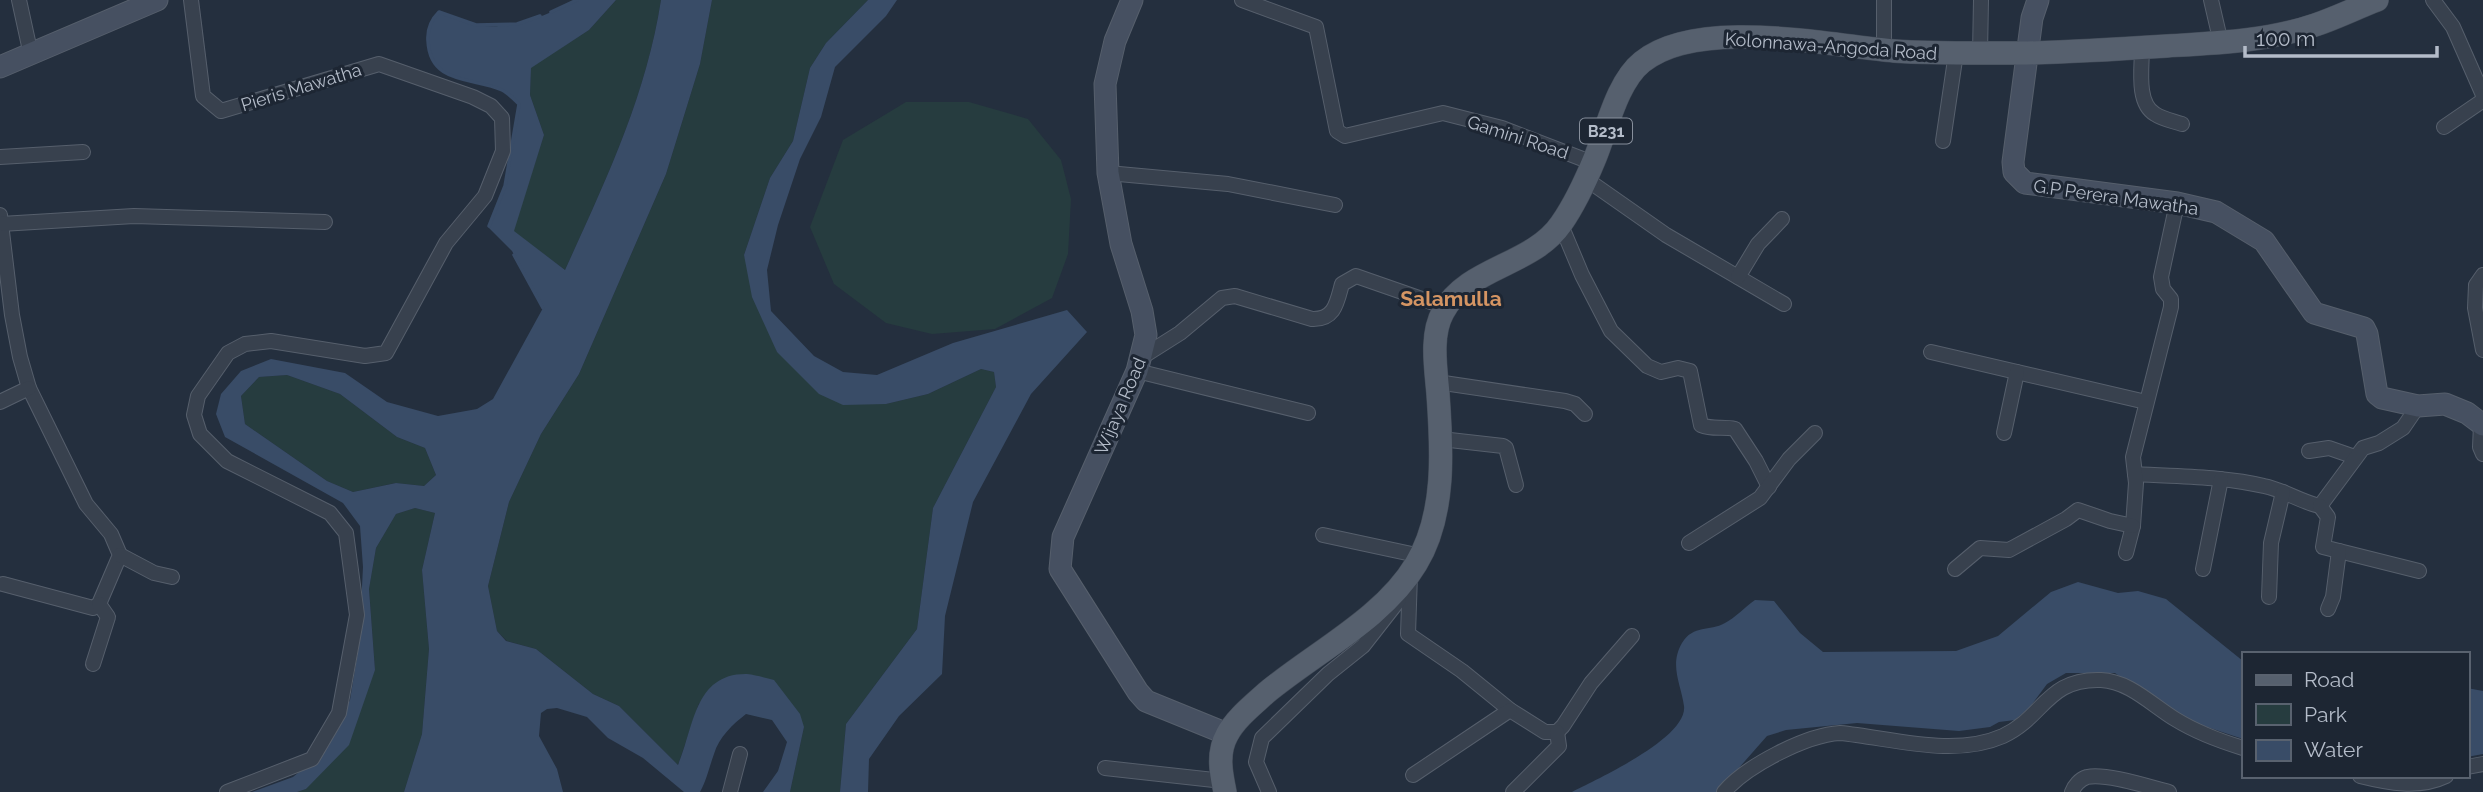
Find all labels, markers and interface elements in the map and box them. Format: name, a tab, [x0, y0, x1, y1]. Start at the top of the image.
scale bar	[2245, 14, 2438, 58]
text: 100 m	[2256, 26, 2315, 51]
street label: Kolonnawa-Angoda Road	[1724, 28, 1938, 64]
street label: Pieris Mawatha	[238, 59, 364, 115]
street label: Gamini Road	[1465, 111, 1571, 163]
road number: B231	[1580, 119, 1632, 144]
street label: G.P Perera Mawatha	[2032, 175, 2200, 219]
district label: Salamulla	[1400, 286, 1502, 311]
street label: Wijaya Road	[1090, 354, 1150, 458]
legend	[2242, 652, 2469, 778]
text: Road	[2304, 667, 2354, 692]
text: Park	[2304, 702, 2347, 727]
text: Water	[2304, 737, 2363, 762]

